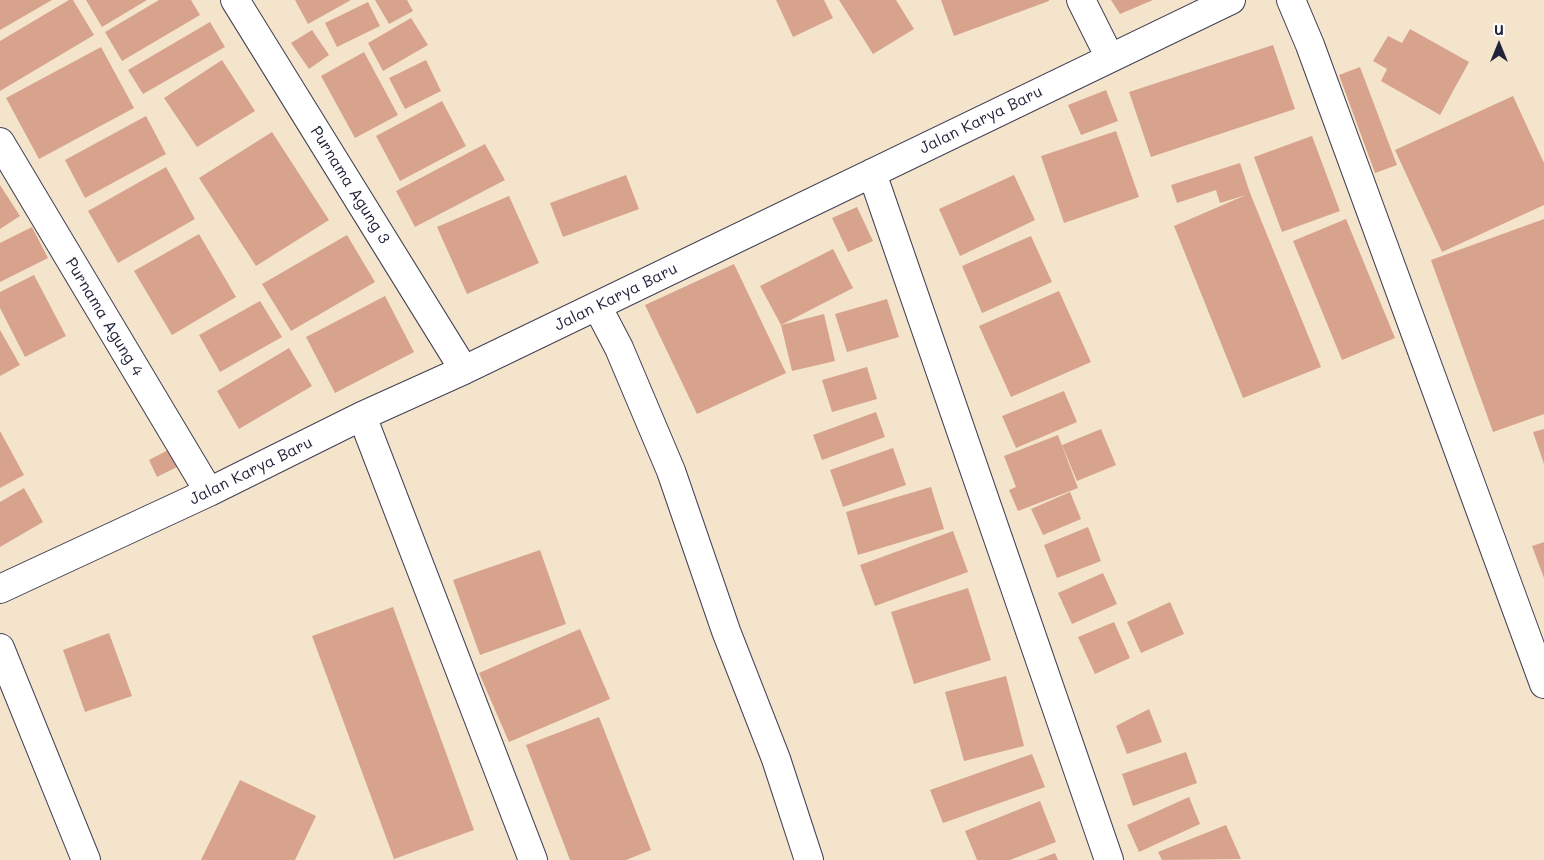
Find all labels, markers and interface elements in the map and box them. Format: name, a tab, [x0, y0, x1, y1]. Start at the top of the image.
north arrow	[1474, 20, 1524, 70]
text: U	[1494, 20, 1504, 39]
street label: Jalan Karya Baru	[916, 82, 1046, 158]
street label: Purnama Agung 3	[306, 123, 394, 247]
street label: Purnama Agung 4	[61, 254, 147, 380]
street label: Jalan Karya Baru	[551, 259, 681, 335]
street label: Jalan Karya Baru	[186, 433, 316, 509]

